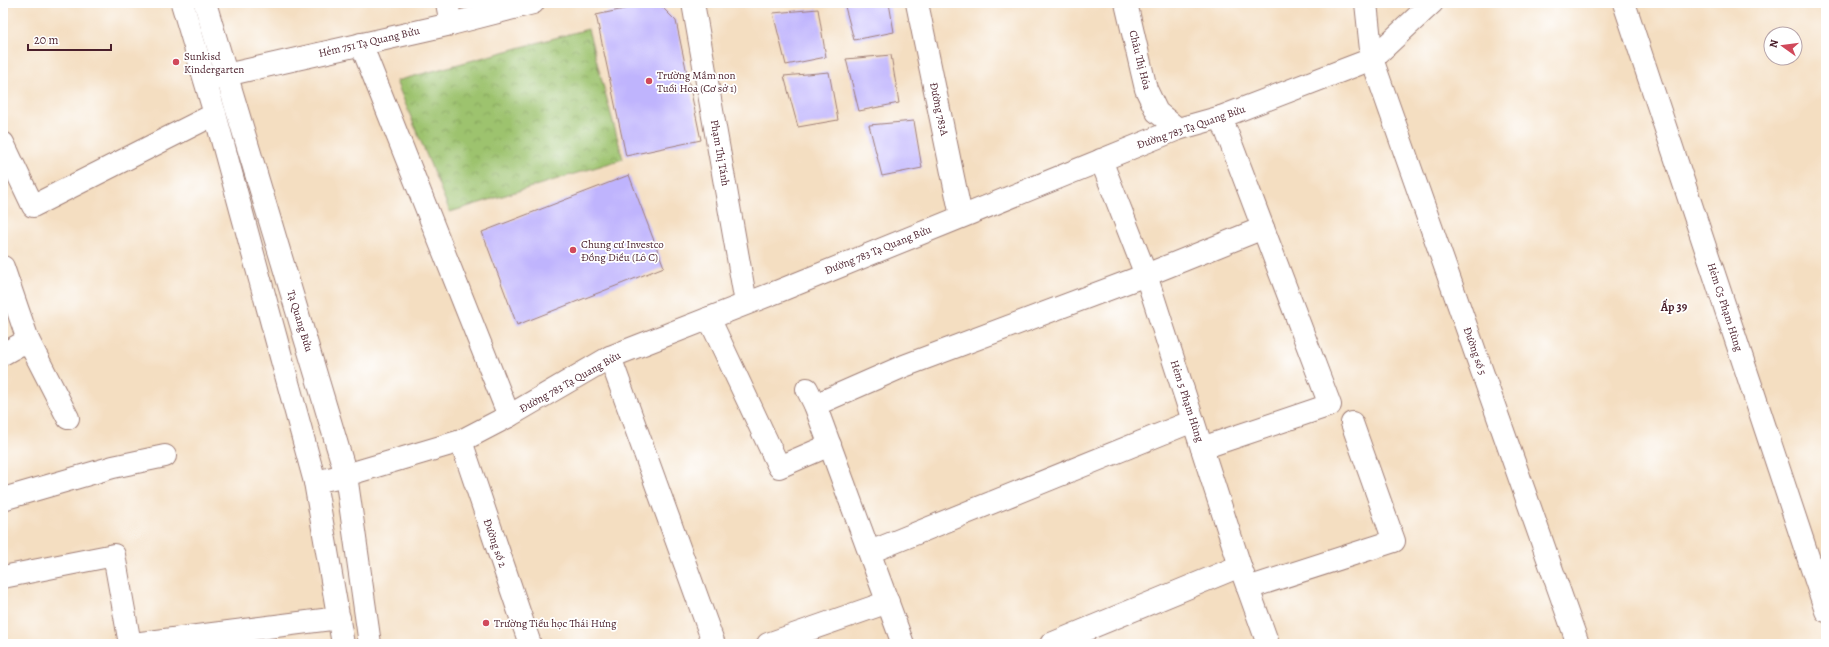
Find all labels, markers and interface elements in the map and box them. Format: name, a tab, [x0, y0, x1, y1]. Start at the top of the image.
street label: Hẻm 751 Tạ Quang Bửu	[317, 23, 421, 61]
scale bar	[28, 26, 111, 52]
north arrow	[1763, 26, 1803, 66]
street label: Châu Thị Hóa	[1125, 29, 1155, 92]
text: 20 m	[34, 32, 58, 48]
text: N	[1766, 38, 1782, 49]
place label: Sunkisd Kindergarten	[184, 49, 244, 77]
marker: Sunkisd Kindergarten	[171, 57, 181, 67]
place label: Trường Mầm non Tuổi Hoa (Cơ sở 1)	[657, 68, 737, 96]
marker: Trường Mầm non Tuổi Hoa (Cơ sở 1)	[644, 76, 654, 86]
street label: Đường 783A	[926, 81, 952, 138]
street label: Đường 783 Tạ Quang Bửu	[1135, 101, 1247, 153]
street label: Phạm Thị Tánh	[707, 119, 733, 187]
street label: Đường 783 Tạ Quang Bửu	[822, 222, 934, 278]
place label: Chung cư Investco Đồng Diều (Lô C)	[581, 237, 664, 265]
marker: Chung cư Investco Đồng Diều (Lô C)	[568, 245, 578, 255]
street label: Hẻm C5 Phạm Hùng	[1704, 261, 1747, 354]
street label: Tạ Quang Bửu	[283, 288, 317, 354]
district label: Ấp 39	[1660, 298, 1688, 315]
street label: Đường số 5	[1460, 325, 1490, 377]
street label: Đường 783 Tạ Quang Bửu	[517, 348, 623, 416]
street label: Hẻm 5 Phạm Hùng	[1167, 358, 1207, 444]
street label: Đường số 2	[480, 517, 510, 569]
place label: Trường Tiểu học Thái Hưng	[494, 616, 617, 631]
marker: Trường Tiểu học Thái Hưng	[481, 618, 491, 628]

